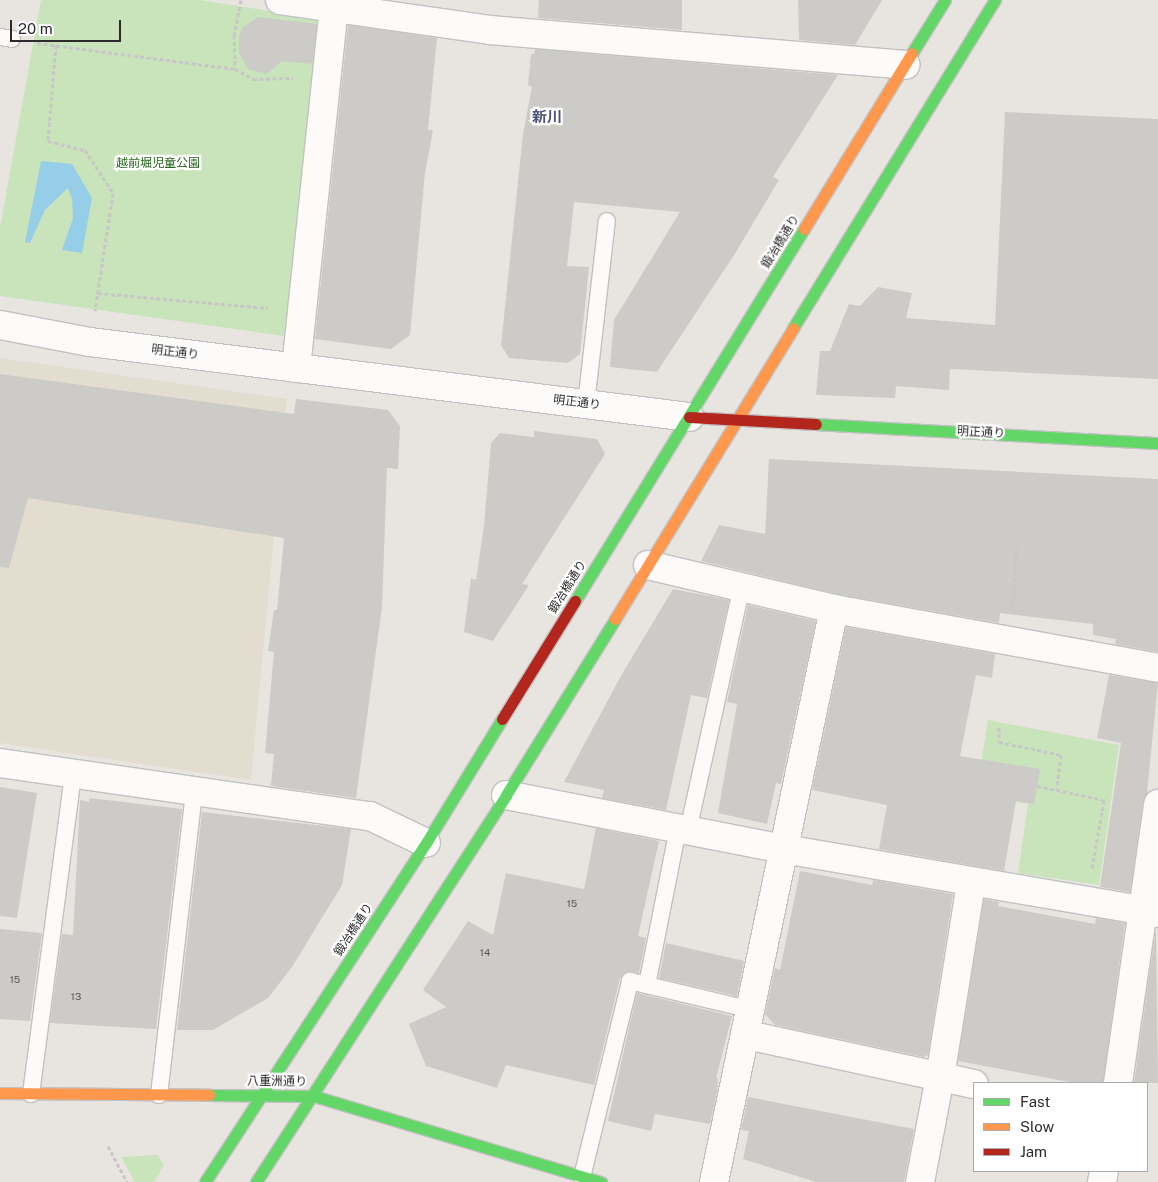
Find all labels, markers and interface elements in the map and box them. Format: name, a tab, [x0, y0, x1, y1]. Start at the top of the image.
scale bar	[12, 10, 124, 42]
text: 20 m	[18, 20, 53, 37]
district label: 新川	[532, 108, 562, 126]
park label: 越前堀児童公園	[116, 157, 200, 171]
street label: 鍛冶橋通り	[759, 213, 803, 271]
street label: 明正通り	[150, 343, 200, 363]
street label: 明正通り	[552, 393, 602, 413]
street label: 明正通り	[957, 425, 1005, 441]
street label: 鍛冶橋通り	[546, 558, 590, 616]
house number: 15	[567, 898, 577, 910]
street label: 鍛冶橋通り	[332, 901, 376, 959]
house number: 14	[480, 947, 490, 959]
house number: 15	[10, 974, 20, 986]
house number: 13	[71, 991, 81, 1003]
street label: 八重洲通り	[247, 1074, 307, 1090]
legend	[973, 1082, 1148, 1172]
text: Fast	[1020, 1093, 1050, 1110]
text: Slow	[1020, 1118, 1054, 1135]
text: Jam	[1020, 1143, 1047, 1160]

